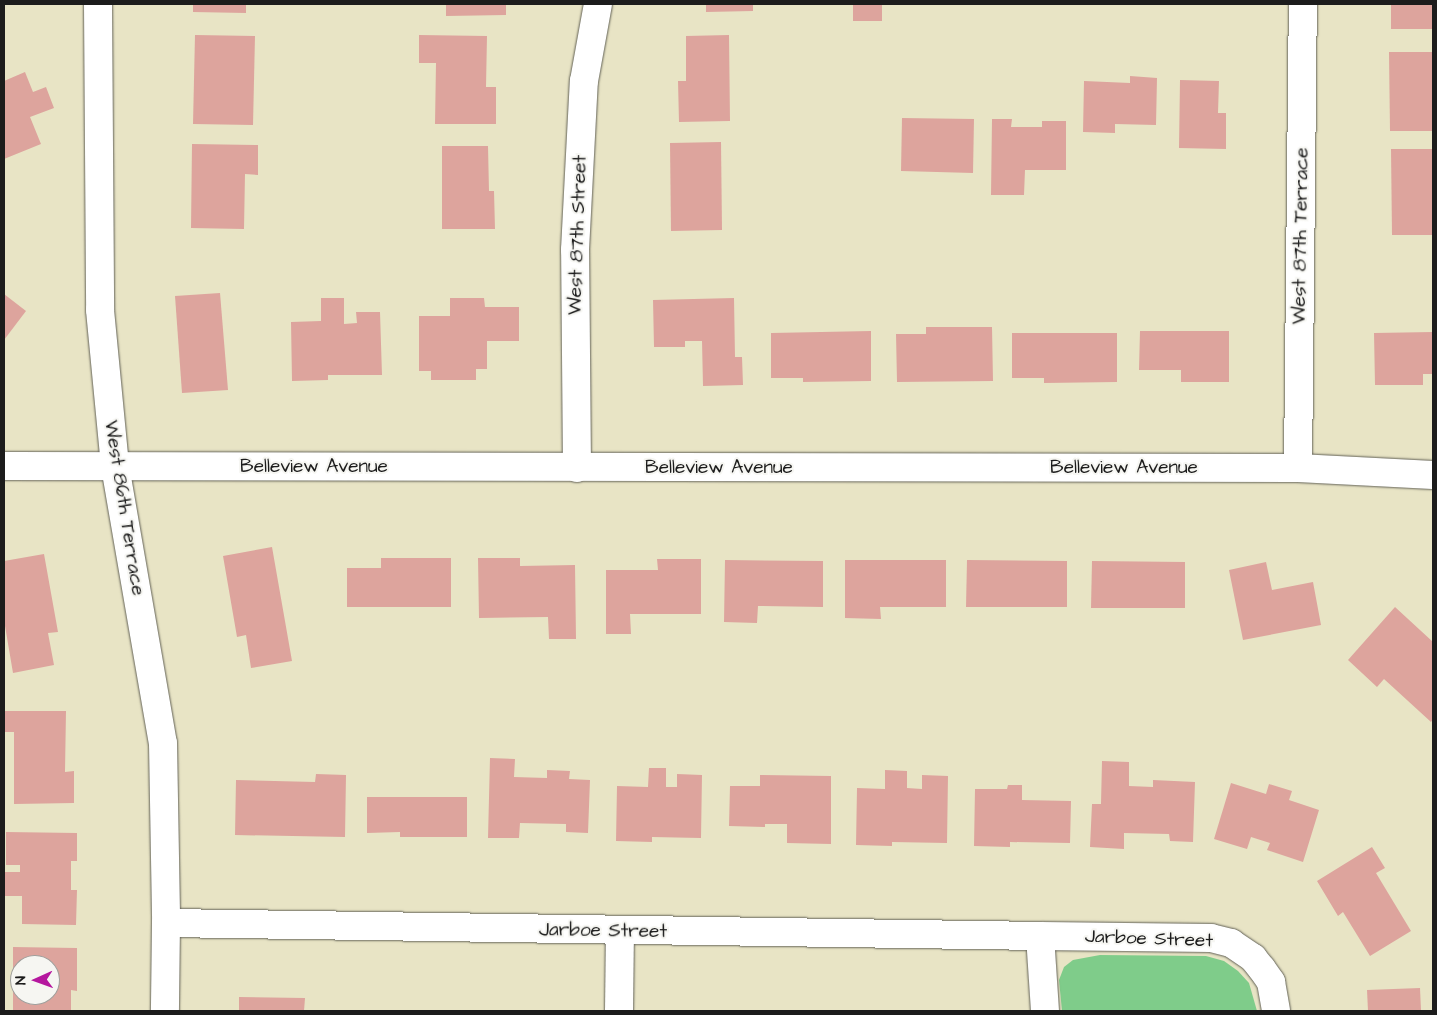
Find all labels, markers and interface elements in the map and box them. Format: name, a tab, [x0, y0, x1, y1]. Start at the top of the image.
street label: West 87th Terrace	[1288, 147, 1314, 325]
street label: West 87th Street	[564, 155, 592, 315]
street label: West 86th Terrace	[99, 419, 149, 597]
street label: Belleview Avenue	[240, 456, 388, 478]
street label: Belleview Avenue	[645, 457, 793, 479]
street label: Belleview Avenue	[1050, 457, 1198, 479]
street label: Jarboe Street	[539, 918, 667, 944]
street label: Jarboe Street	[1085, 925, 1213, 953]
north arrow	[10, 955, 60, 1005]
text: N	[11, 976, 31, 985]

